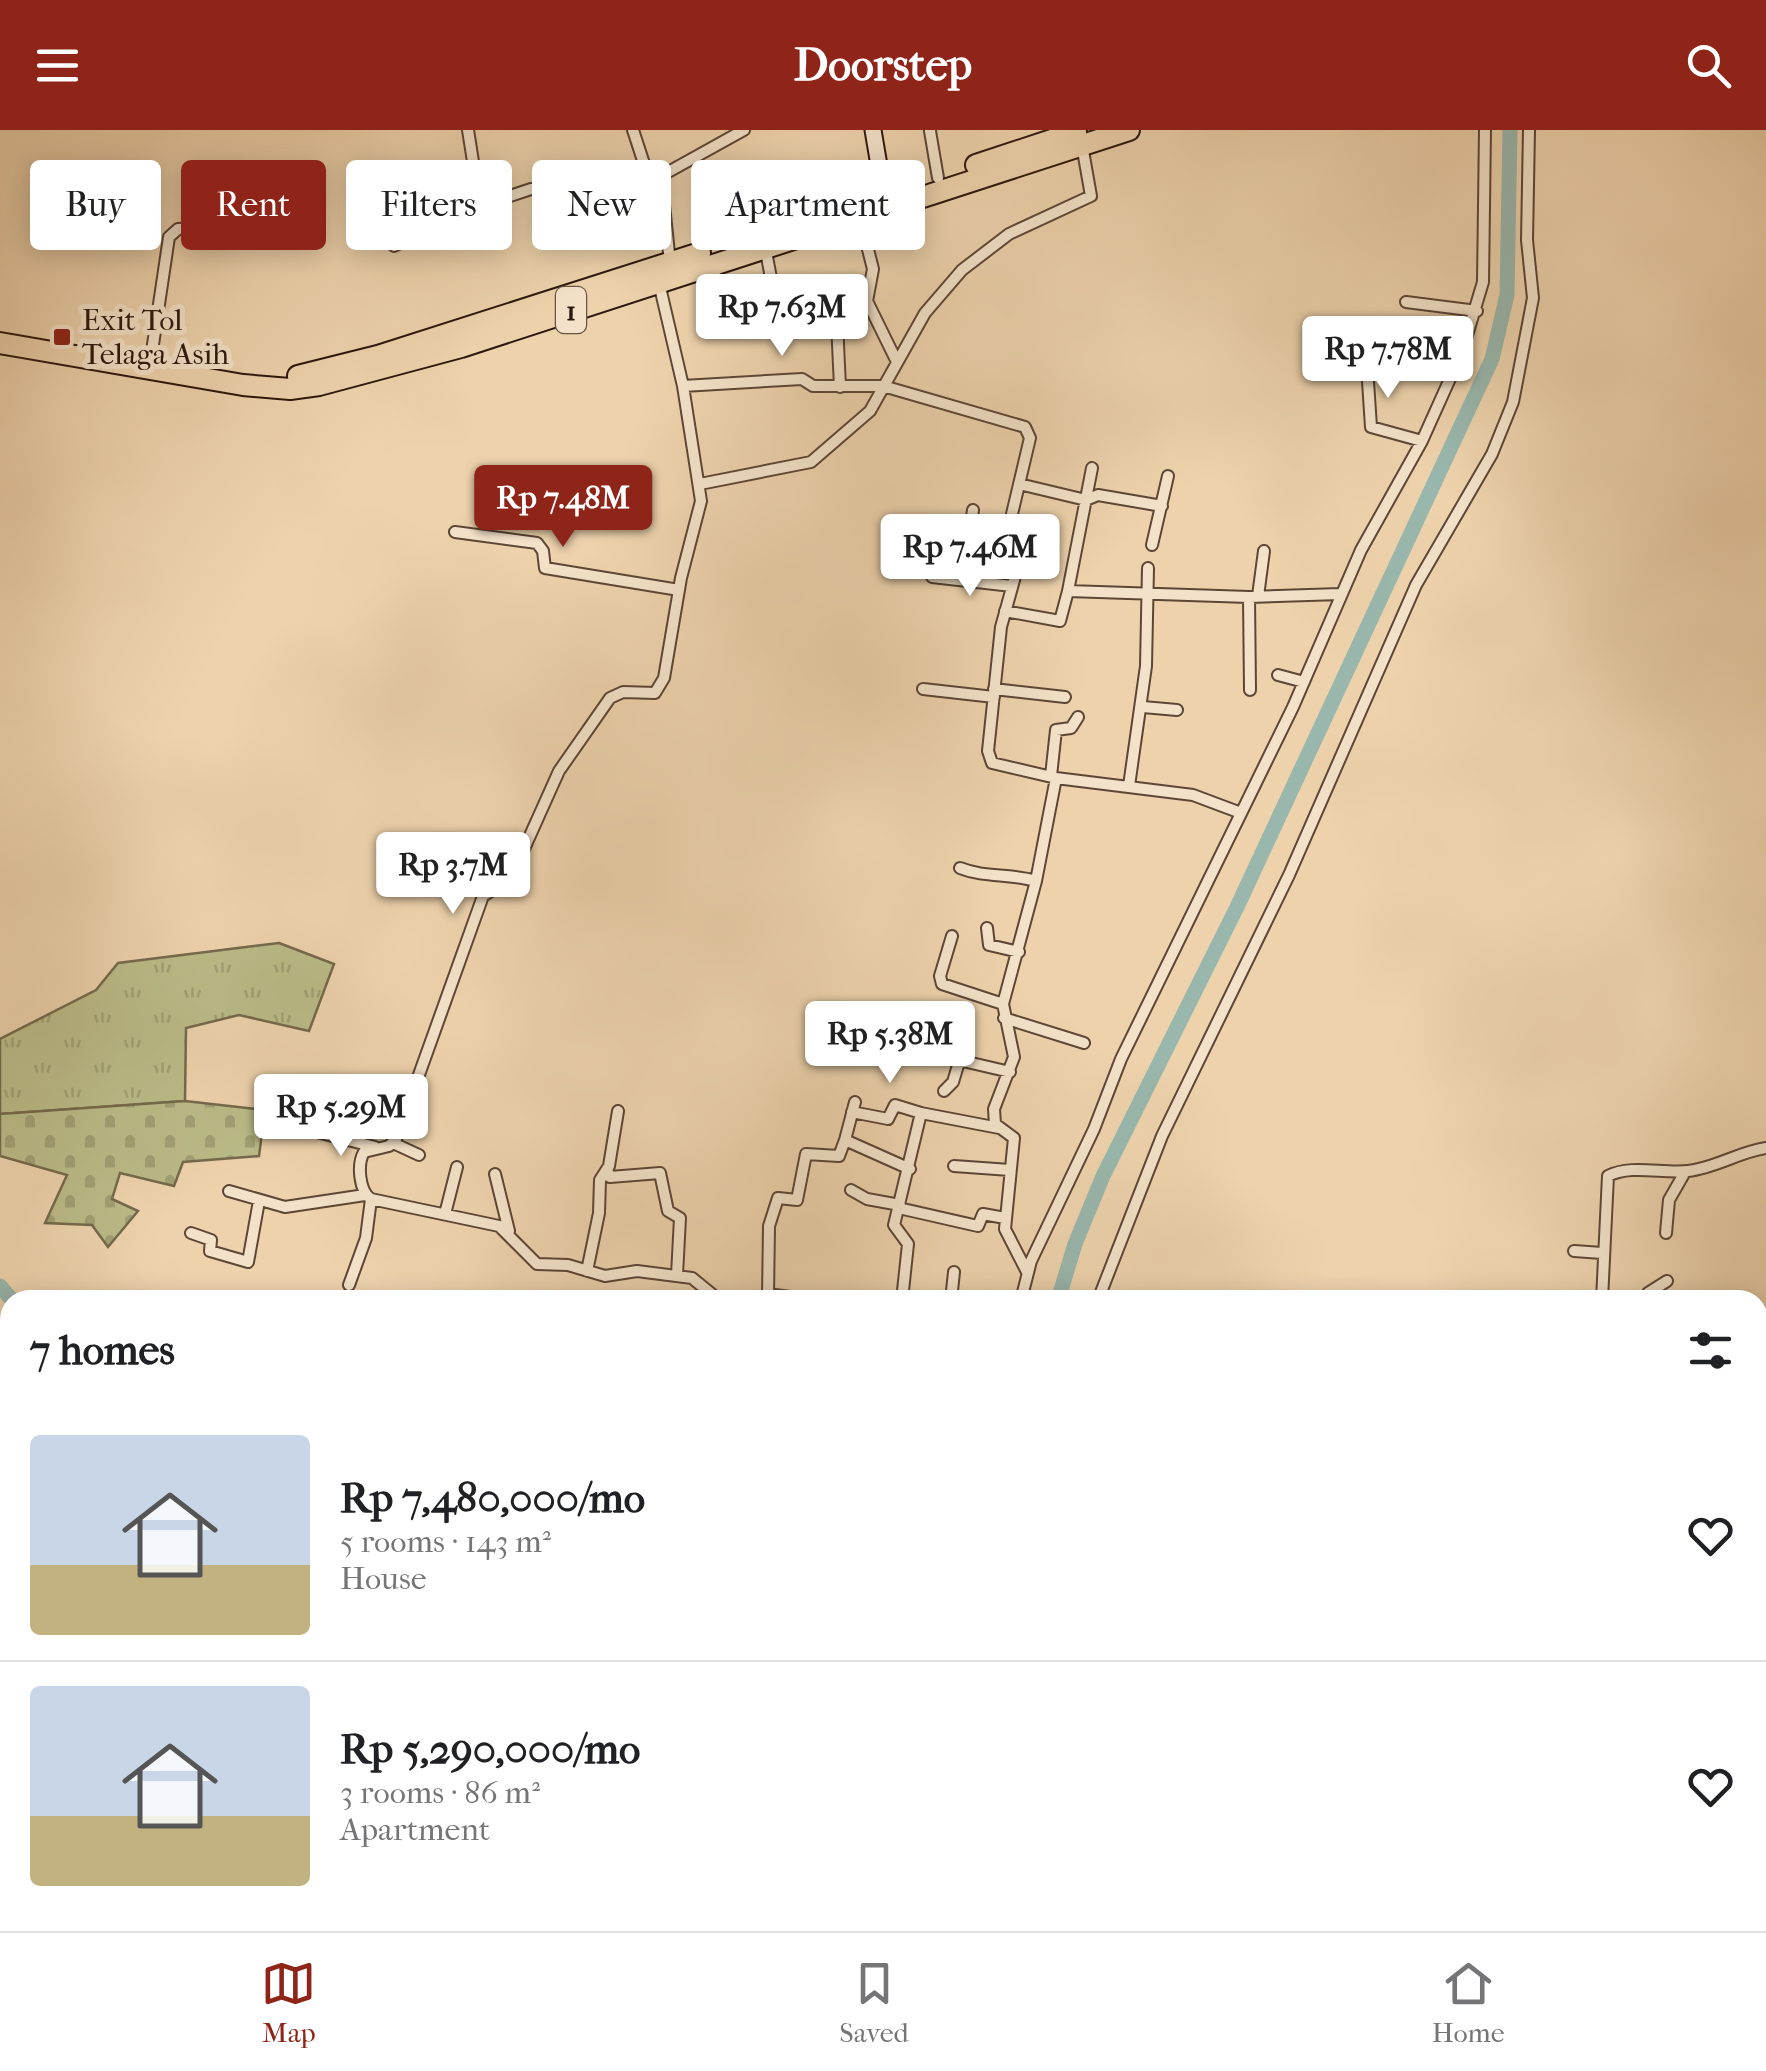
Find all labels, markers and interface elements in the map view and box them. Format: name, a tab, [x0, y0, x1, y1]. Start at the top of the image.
icon: menu	[30, 38, 85, 93]
icon: search	[1681, 38, 1736, 93]
text: Doorstep	[794, 39, 972, 92]
chip: Buy	[30, 160, 161, 250]
chip: Rent	[181, 160, 326, 250]
chip: Filters	[346, 160, 512, 250]
chip: New	[532, 160, 671, 250]
chip: Apartment	[691, 160, 925, 250]
pin: Rp 7.63M	[679, 274, 885, 359]
road number: 1	[556, 287, 586, 333]
text: Rp 7.63M	[718, 288, 846, 325]
place label: Exit Tol Telaga Asih	[82, 303, 229, 372]
pin: Rp 7.78M	[1285, 316, 1491, 401]
marker: Exit Tol Telaga Asih	[51, 326, 73, 348]
text: Rp 7.78M	[1324, 330, 1452, 367]
pin: Rp 7.48M	[460, 465, 666, 550]
text: Rp 7.48M	[496, 479, 630, 516]
pin: Rp 7.46M	[867, 514, 1073, 599]
text: Rp 7.46M	[903, 528, 1037, 565]
pin: Rp 3.7M	[361, 832, 545, 917]
text: Rp 3.7M	[398, 846, 508, 883]
pin: Rp 5.38M	[787, 1001, 993, 1086]
text: Rp 5.38M	[827, 1015, 953, 1052]
pin: Rp 5.29M	[238, 1074, 444, 1159]
text: Rp 5.29M	[276, 1088, 406, 1125]
icon: filters	[1683, 1323, 1738, 1378]
text: 7 homes	[30, 1326, 175, 1375]
text: Rp 7,480,000/mo	[340, 1474, 645, 1523]
icon: home	[110, 1475, 230, 1595]
icon: heart	[1683, 1508, 1738, 1563]
text: 5 rooms · 143 m²	[340, 1523, 551, 1560]
text: House	[340, 1560, 427, 1597]
text: Rp 5,290,000/mo	[340, 1725, 640, 1774]
icon: home	[110, 1726, 230, 1846]
icon: heart	[1683, 1759, 1738, 1814]
text: 3 rooms · 86 m²	[340, 1774, 540, 1811]
text: Apartment	[340, 1811, 490, 1848]
tab: Map	[261, 1956, 316, 2049]
tab: Saved	[839, 1956, 909, 2049]
tab: Home	[1432, 1956, 1505, 2049]

